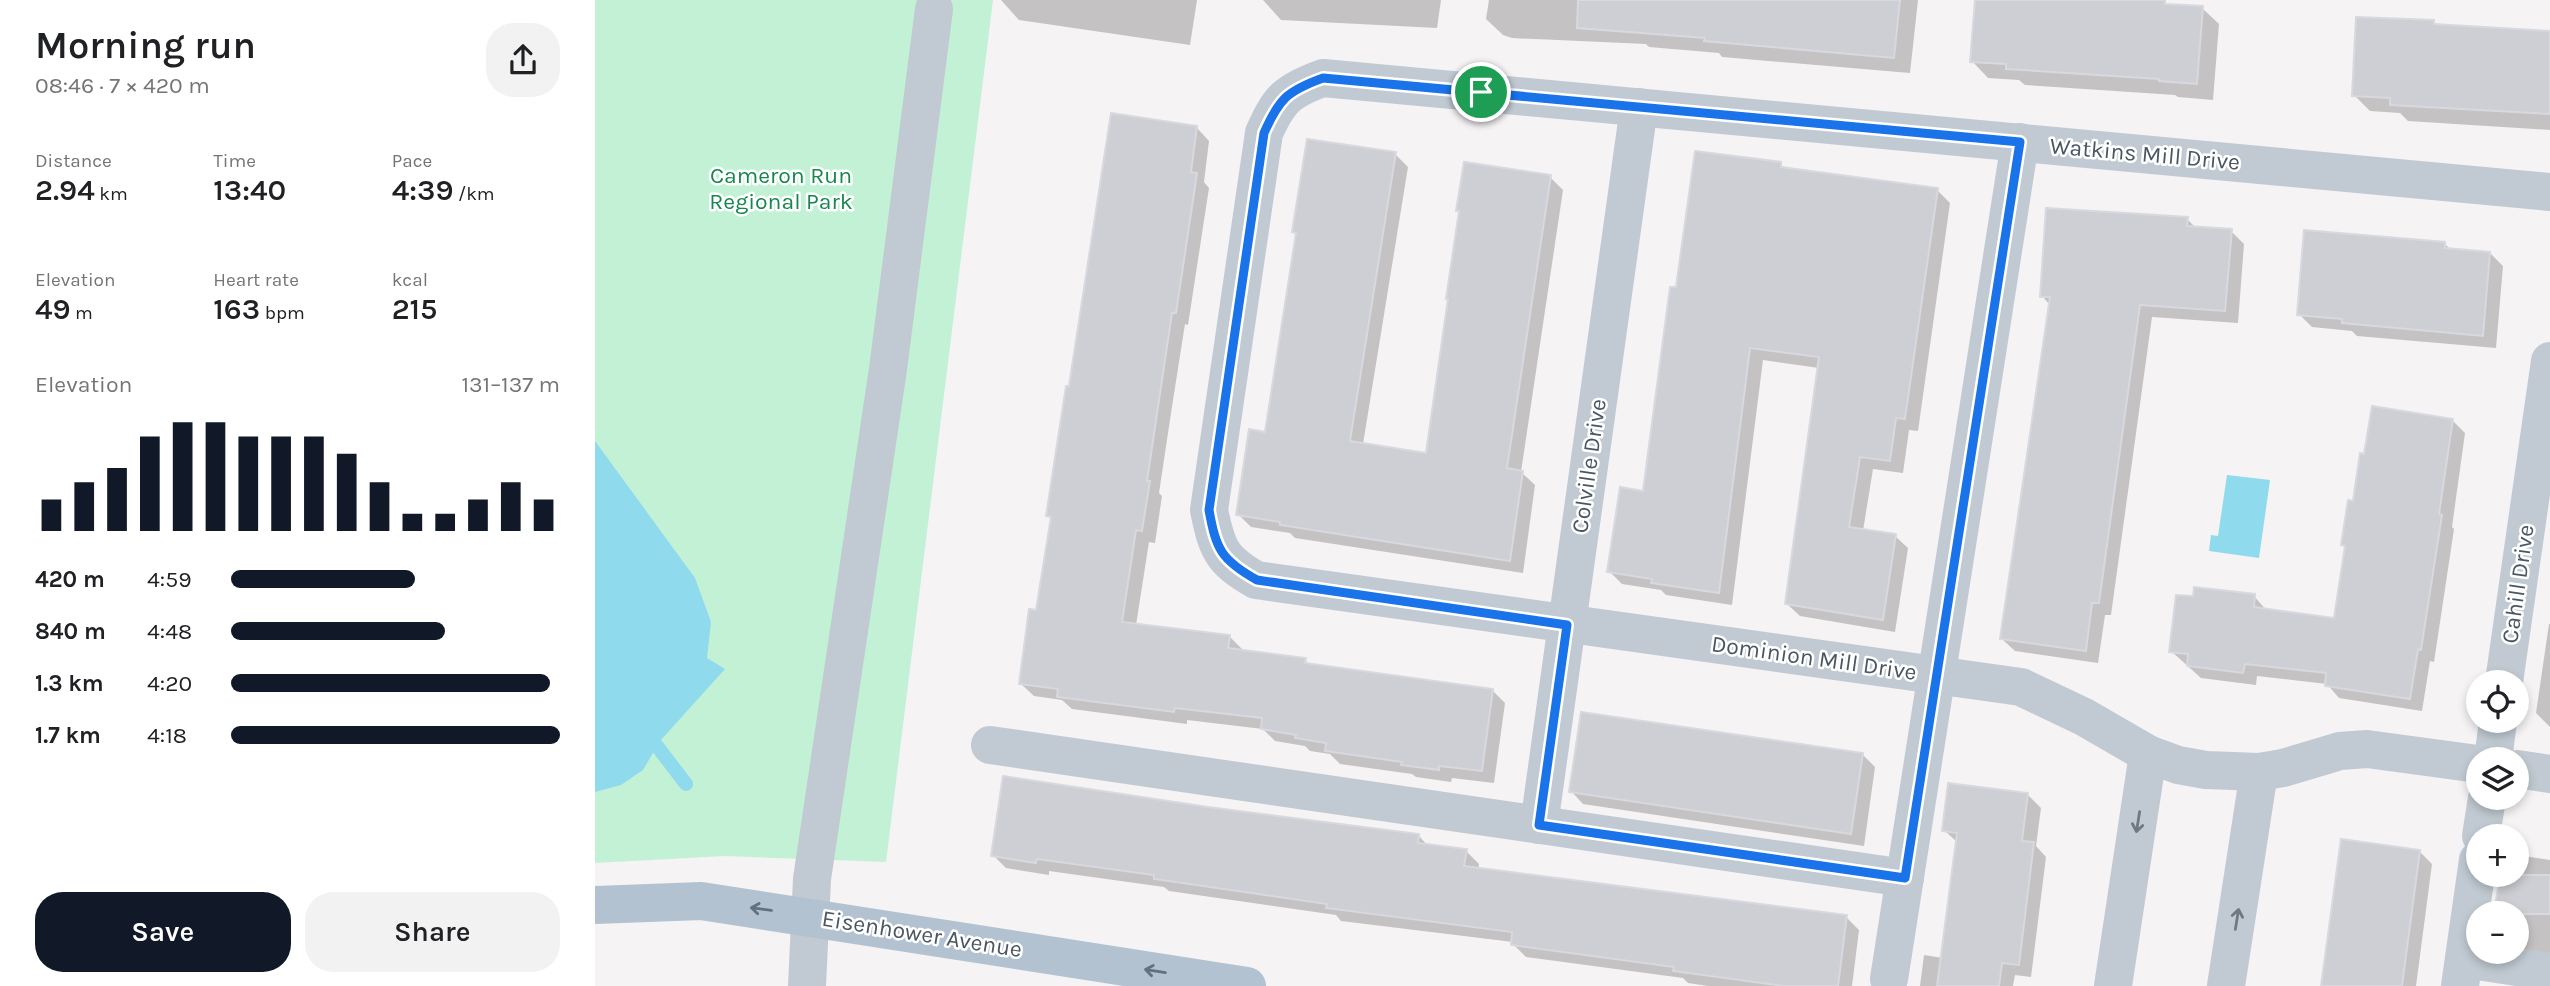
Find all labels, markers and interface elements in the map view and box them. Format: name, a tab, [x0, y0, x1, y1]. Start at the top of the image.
text: Morning run	[35, 23, 256, 68]
button: share	[486, 23, 560, 97]
pin	[1451, 62, 1511, 122]
text: 08:46 · 7 × 420 m	[35, 72, 210, 99]
icon: arrive	[1462, 73, 1500, 111]
street label: Watkins Mill Drive	[2049, 132, 2241, 176]
text: Distance	[35, 150, 112, 172]
text: Time	[213, 150, 256, 172]
text: Pace	[392, 150, 432, 172]
park label: Cameron Run Regional Park	[709, 162, 853, 215]
text: 2.94	[35, 172, 95, 208]
text: 13:40	[213, 172, 286, 208]
text: 4:39	[392, 172, 453, 208]
text: km	[95, 183, 128, 205]
text: /km	[453, 183, 495, 205]
text: Elevation	[35, 269, 115, 291]
text: Heart rate	[213, 269, 299, 291]
text: kcal	[392, 269, 428, 291]
text: 49	[35, 291, 71, 327]
text: 163	[213, 291, 260, 327]
text: 215	[392, 291, 437, 327]
text: m	[71, 302, 93, 324]
text: bpm	[260, 302, 305, 324]
text: Elevation	[35, 371, 132, 398]
text: 131–137 m	[461, 371, 560, 398]
street label: Colville Drive	[1566, 397, 1612, 535]
street label: Cahill Drive	[2496, 523, 2540, 645]
text: 420 m	[35, 566, 105, 593]
text: 4:59	[147, 566, 191, 593]
text: 840 m	[35, 618, 106, 645]
text: 4:48	[147, 618, 192, 645]
street label: Dominion Mill Drive	[1710, 630, 1918, 686]
text: 1.3 km	[35, 670, 104, 697]
text: 4:20	[147, 670, 192, 697]
map controls	[2466, 670, 2529, 964]
button: locate	[2466, 670, 2529, 733]
text: 1.7 km	[35, 722, 101, 749]
text: 4:18	[147, 722, 187, 749]
button: layers	[2466, 747, 2529, 810]
one-way arrow	[2131, 810, 2144, 833]
button: +	[2466, 824, 2529, 887]
button: Save	[35, 892, 291, 972]
button: Share	[305, 892, 560, 972]
button: −	[2466, 901, 2529, 964]
one-way arrow	[750, 903, 773, 916]
street label: Eisenhower Avenue	[820, 905, 1024, 963]
one-way arrow	[2231, 908, 2244, 930]
one-way arrow	[1145, 964, 1167, 977]

